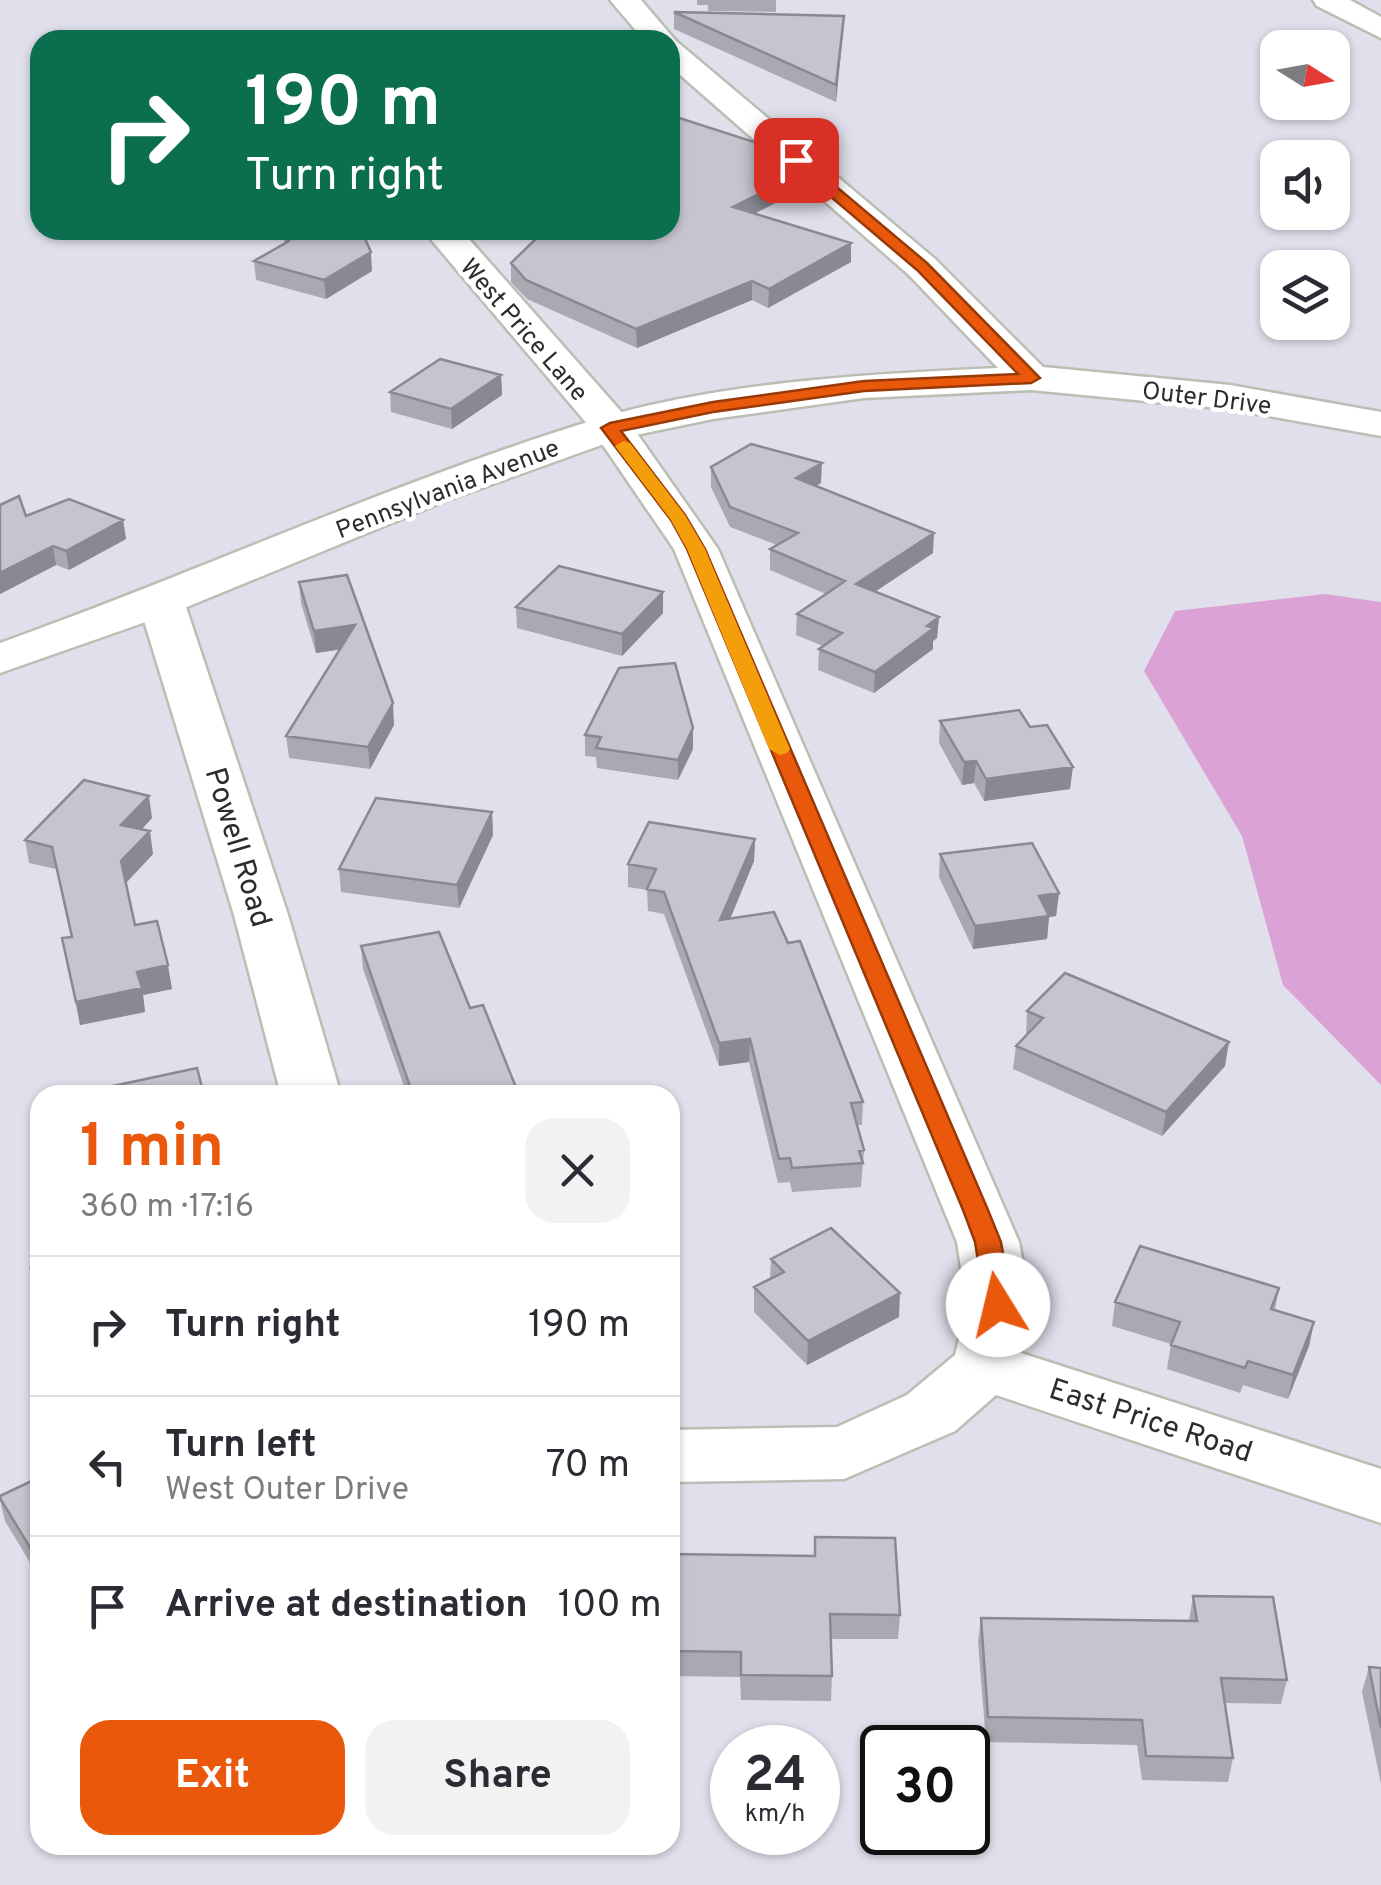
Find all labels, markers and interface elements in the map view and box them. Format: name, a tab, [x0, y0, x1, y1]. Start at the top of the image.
north arrow	[1260, 30, 1350, 120]
map controls	[1260, 30, 1350, 340]
text: 190 m	[245, 62, 441, 151]
icon: right	[80, 70, 210, 200]
pin	[754, 118, 839, 203]
icon: arrive	[769, 133, 824, 188]
button: sound	[1260, 140, 1350, 230]
text: Turn right	[245, 149, 444, 206]
button: layers	[1260, 250, 1350, 340]
street label: West Price Lane	[452, 253, 594, 409]
street label: Outer Drive	[1140, 376, 1273, 424]
street label: Pennsylvania Avenue	[332, 433, 564, 548]
street label: Powell Road	[195, 763, 278, 932]
text: 1 min	[80, 1112, 224, 1188]
button: close	[525, 1118, 630, 1223]
text: 360 m · 17:16	[80, 1188, 254, 1228]
position arrow	[946, 1253, 1050, 1357]
icon: right	[80, 1299, 135, 1354]
text: Turn right	[165, 1302, 340, 1351]
text: 190 m	[528, 1302, 630, 1351]
street label: East Price Road	[1044, 1372, 1257, 1473]
text: Turn left	[165, 1422, 317, 1471]
icon: left	[80, 1439, 135, 1494]
text: 70 m	[546, 1442, 630, 1491]
text: West Outer Drive	[165, 1471, 409, 1511]
icon: arrive	[80, 1579, 135, 1634]
text: Arrive at destination	[165, 1582, 528, 1631]
text: 100 m	[558, 1582, 662, 1631]
button: Exit	[80, 1720, 345, 1835]
button: Share	[365, 1720, 630, 1835]
speed limit sign: 30	[860, 1725, 990, 1855]
text: 24	[744, 1746, 806, 1809]
text: km/h	[745, 1799, 805, 1831]

